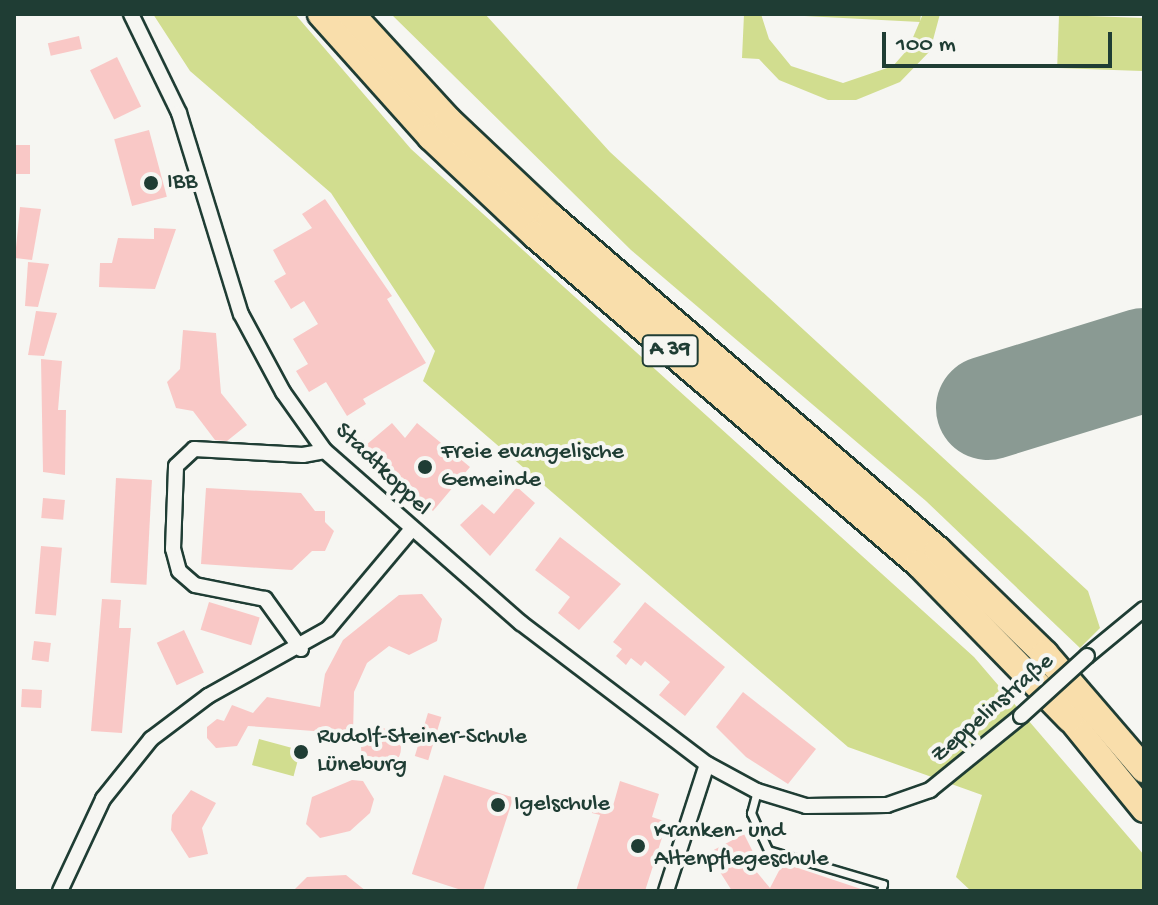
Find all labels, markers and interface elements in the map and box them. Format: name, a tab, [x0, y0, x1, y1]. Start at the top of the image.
scale bar	[886, 16, 1116, 66]
text: 100 m	[896, 31, 956, 60]
place label: IBB	[167, 169, 197, 197]
marker: IBB	[142, 174, 160, 192]
road number: A 39	[640, 333, 700, 369]
street label: Stadtkoppel	[328, 417, 436, 523]
place label: Freie evangelische Gemeinde	[441, 439, 624, 495]
marker: Freie evangelische Gemeinde	[416, 458, 434, 476]
street label: Zeppelinstraße	[926, 648, 1060, 770]
place label: Rudolf-Steiner-Schule Lüneburg	[317, 724, 527, 780]
marker: Rudolf-Steiner-Schule Lüneburg	[292, 743, 310, 761]
place label: Igelschule	[514, 791, 610, 819]
marker: Igelschule	[489, 796, 507, 814]
place label: Kranken- und Altenpflegeschule	[654, 818, 829, 874]
marker: Kranken- und Altenpflegeschule	[629, 837, 647, 855]

